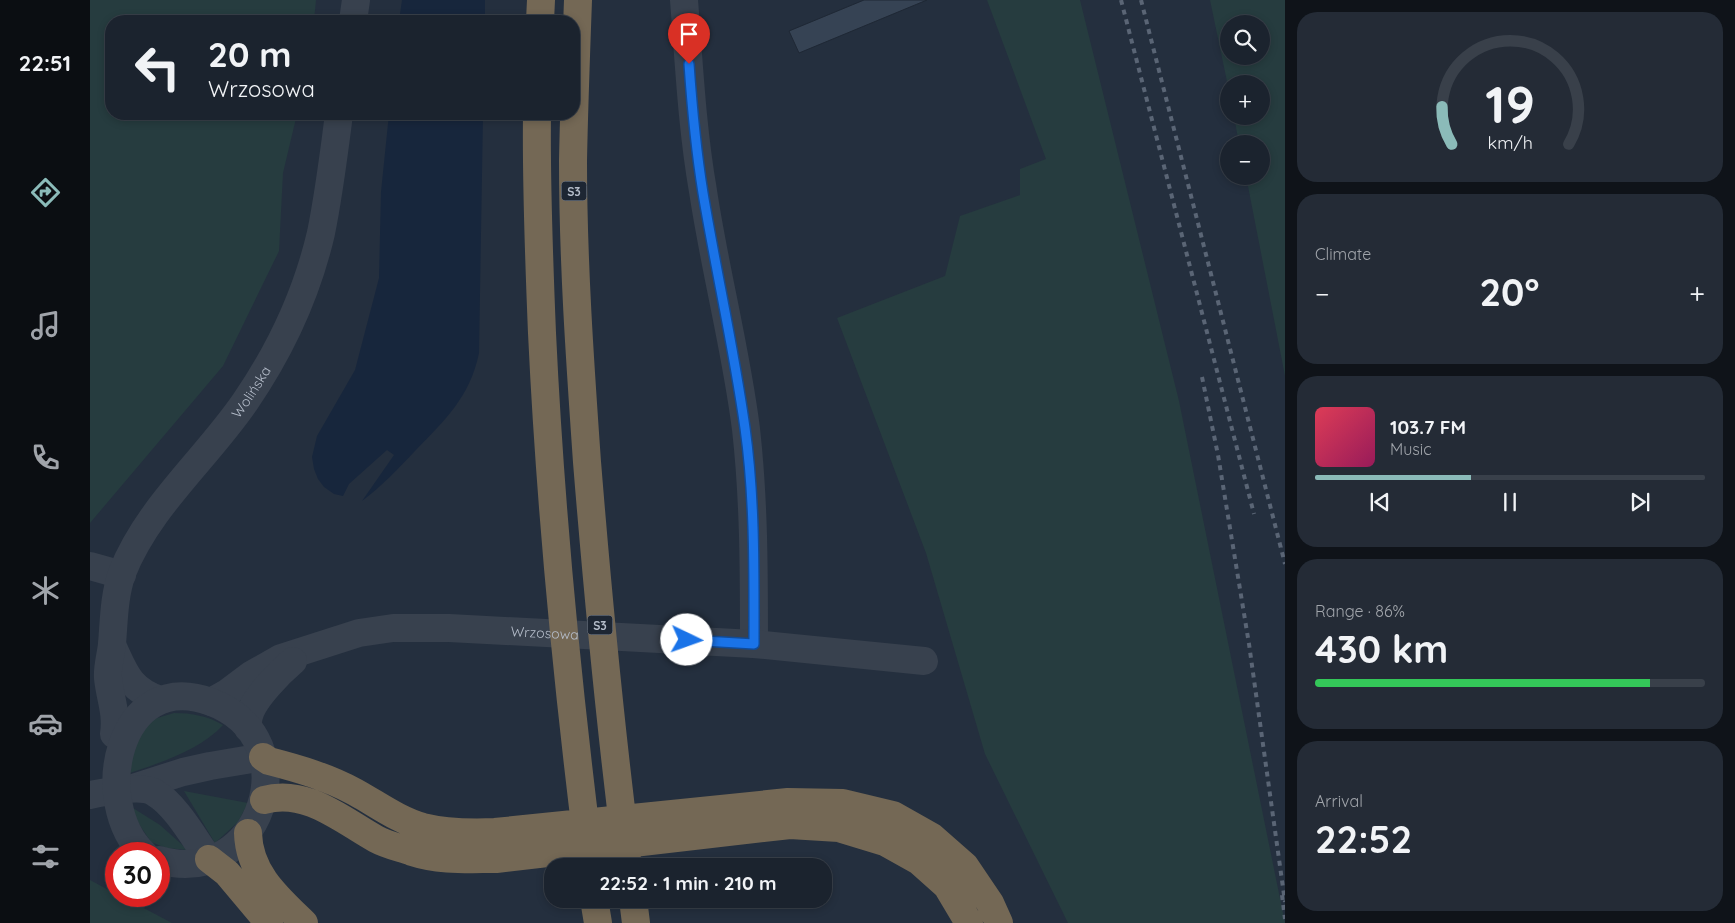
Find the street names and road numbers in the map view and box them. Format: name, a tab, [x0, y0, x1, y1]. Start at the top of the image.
road number: S3	[562, 182, 586, 200]
street label: Wolińska	[228, 363, 275, 422]
road number: S3	[588, 616, 612, 634]
street label: Wrzosowa	[510, 622, 579, 644]

